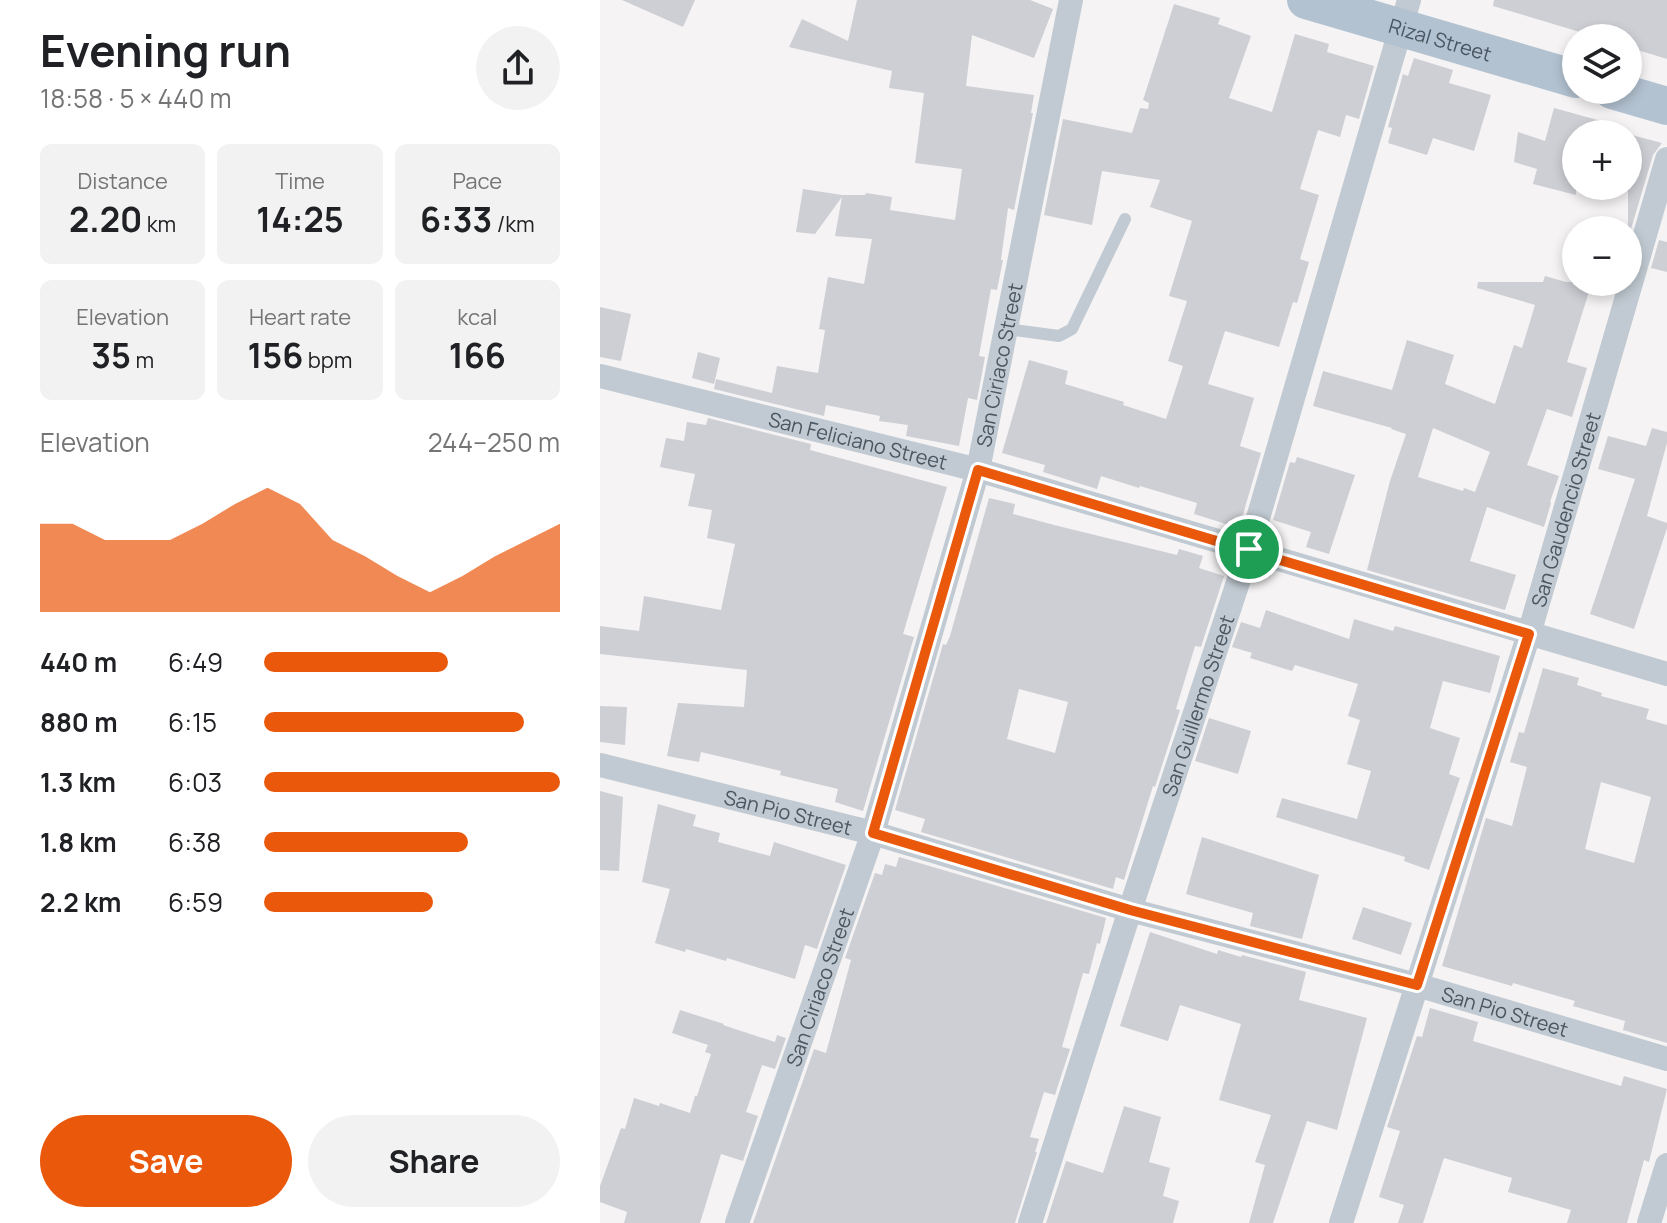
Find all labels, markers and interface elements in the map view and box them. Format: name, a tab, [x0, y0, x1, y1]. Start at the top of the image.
street label: Rizal Street	[1386, 11, 1495, 67]
text: Evening run	[40, 20, 291, 80]
map controls	[1562, 24, 1642, 296]
button: layers	[1562, 24, 1642, 104]
button: share	[476, 26, 560, 110]
text: 18:58 · 5 × 440 m	[40, 80, 232, 116]
button: +	[1562, 120, 1642, 200]
text: Distance	[78, 166, 168, 196]
text: Time	[275, 166, 325, 196]
text: Pace	[452, 166, 502, 196]
text: 2.20	[69, 196, 142, 242]
text: 14:25	[256, 196, 344, 242]
text: 6:33	[420, 196, 492, 242]
text: km	[142, 209, 176, 239]
text: /km	[492, 209, 535, 239]
button: −	[1562, 216, 1642, 296]
street label: San Ciriaco Street	[969, 281, 1028, 449]
text: Elevation	[76, 302, 169, 332]
text: Heart rate	[249, 302, 351, 332]
text: kcal	[457, 302, 497, 332]
text: 35	[91, 332, 131, 378]
text: 156	[247, 332, 303, 378]
text: 166	[449, 332, 506, 378]
text: m	[131, 345, 154, 375]
text: bpm	[303, 345, 353, 375]
street label: San Feliciano Street	[766, 405, 950, 475]
street label: San Gaudencio Street	[1524, 409, 1606, 610]
text: Elevation	[40, 424, 150, 460]
text: 244–250 m	[428, 424, 560, 460]
pin	[1215, 515, 1283, 583]
icon: arrive	[1227, 527, 1271, 571]
street label: San Guillermo Street	[1155, 611, 1240, 800]
text: 440 m	[40, 644, 117, 680]
text: 6:49	[168, 644, 223, 680]
text: 880 m	[40, 704, 118, 740]
text: 6:15	[168, 704, 217, 740]
text: 1.3 km	[40, 764, 116, 800]
text: 6:03	[168, 764, 222, 800]
street label: San Pio Street	[722, 783, 855, 841]
text: 1.8 km	[40, 824, 117, 860]
text: 6:38	[168, 824, 221, 860]
text: 2.2 km	[40, 884, 121, 920]
text: 6:59	[168, 884, 223, 920]
street label: San Ciriaco Street	[779, 904, 860, 1070]
street label: San Pio Street	[1438, 980, 1571, 1043]
button: Save	[40, 1115, 292, 1207]
button: Share	[308, 1115, 560, 1207]

